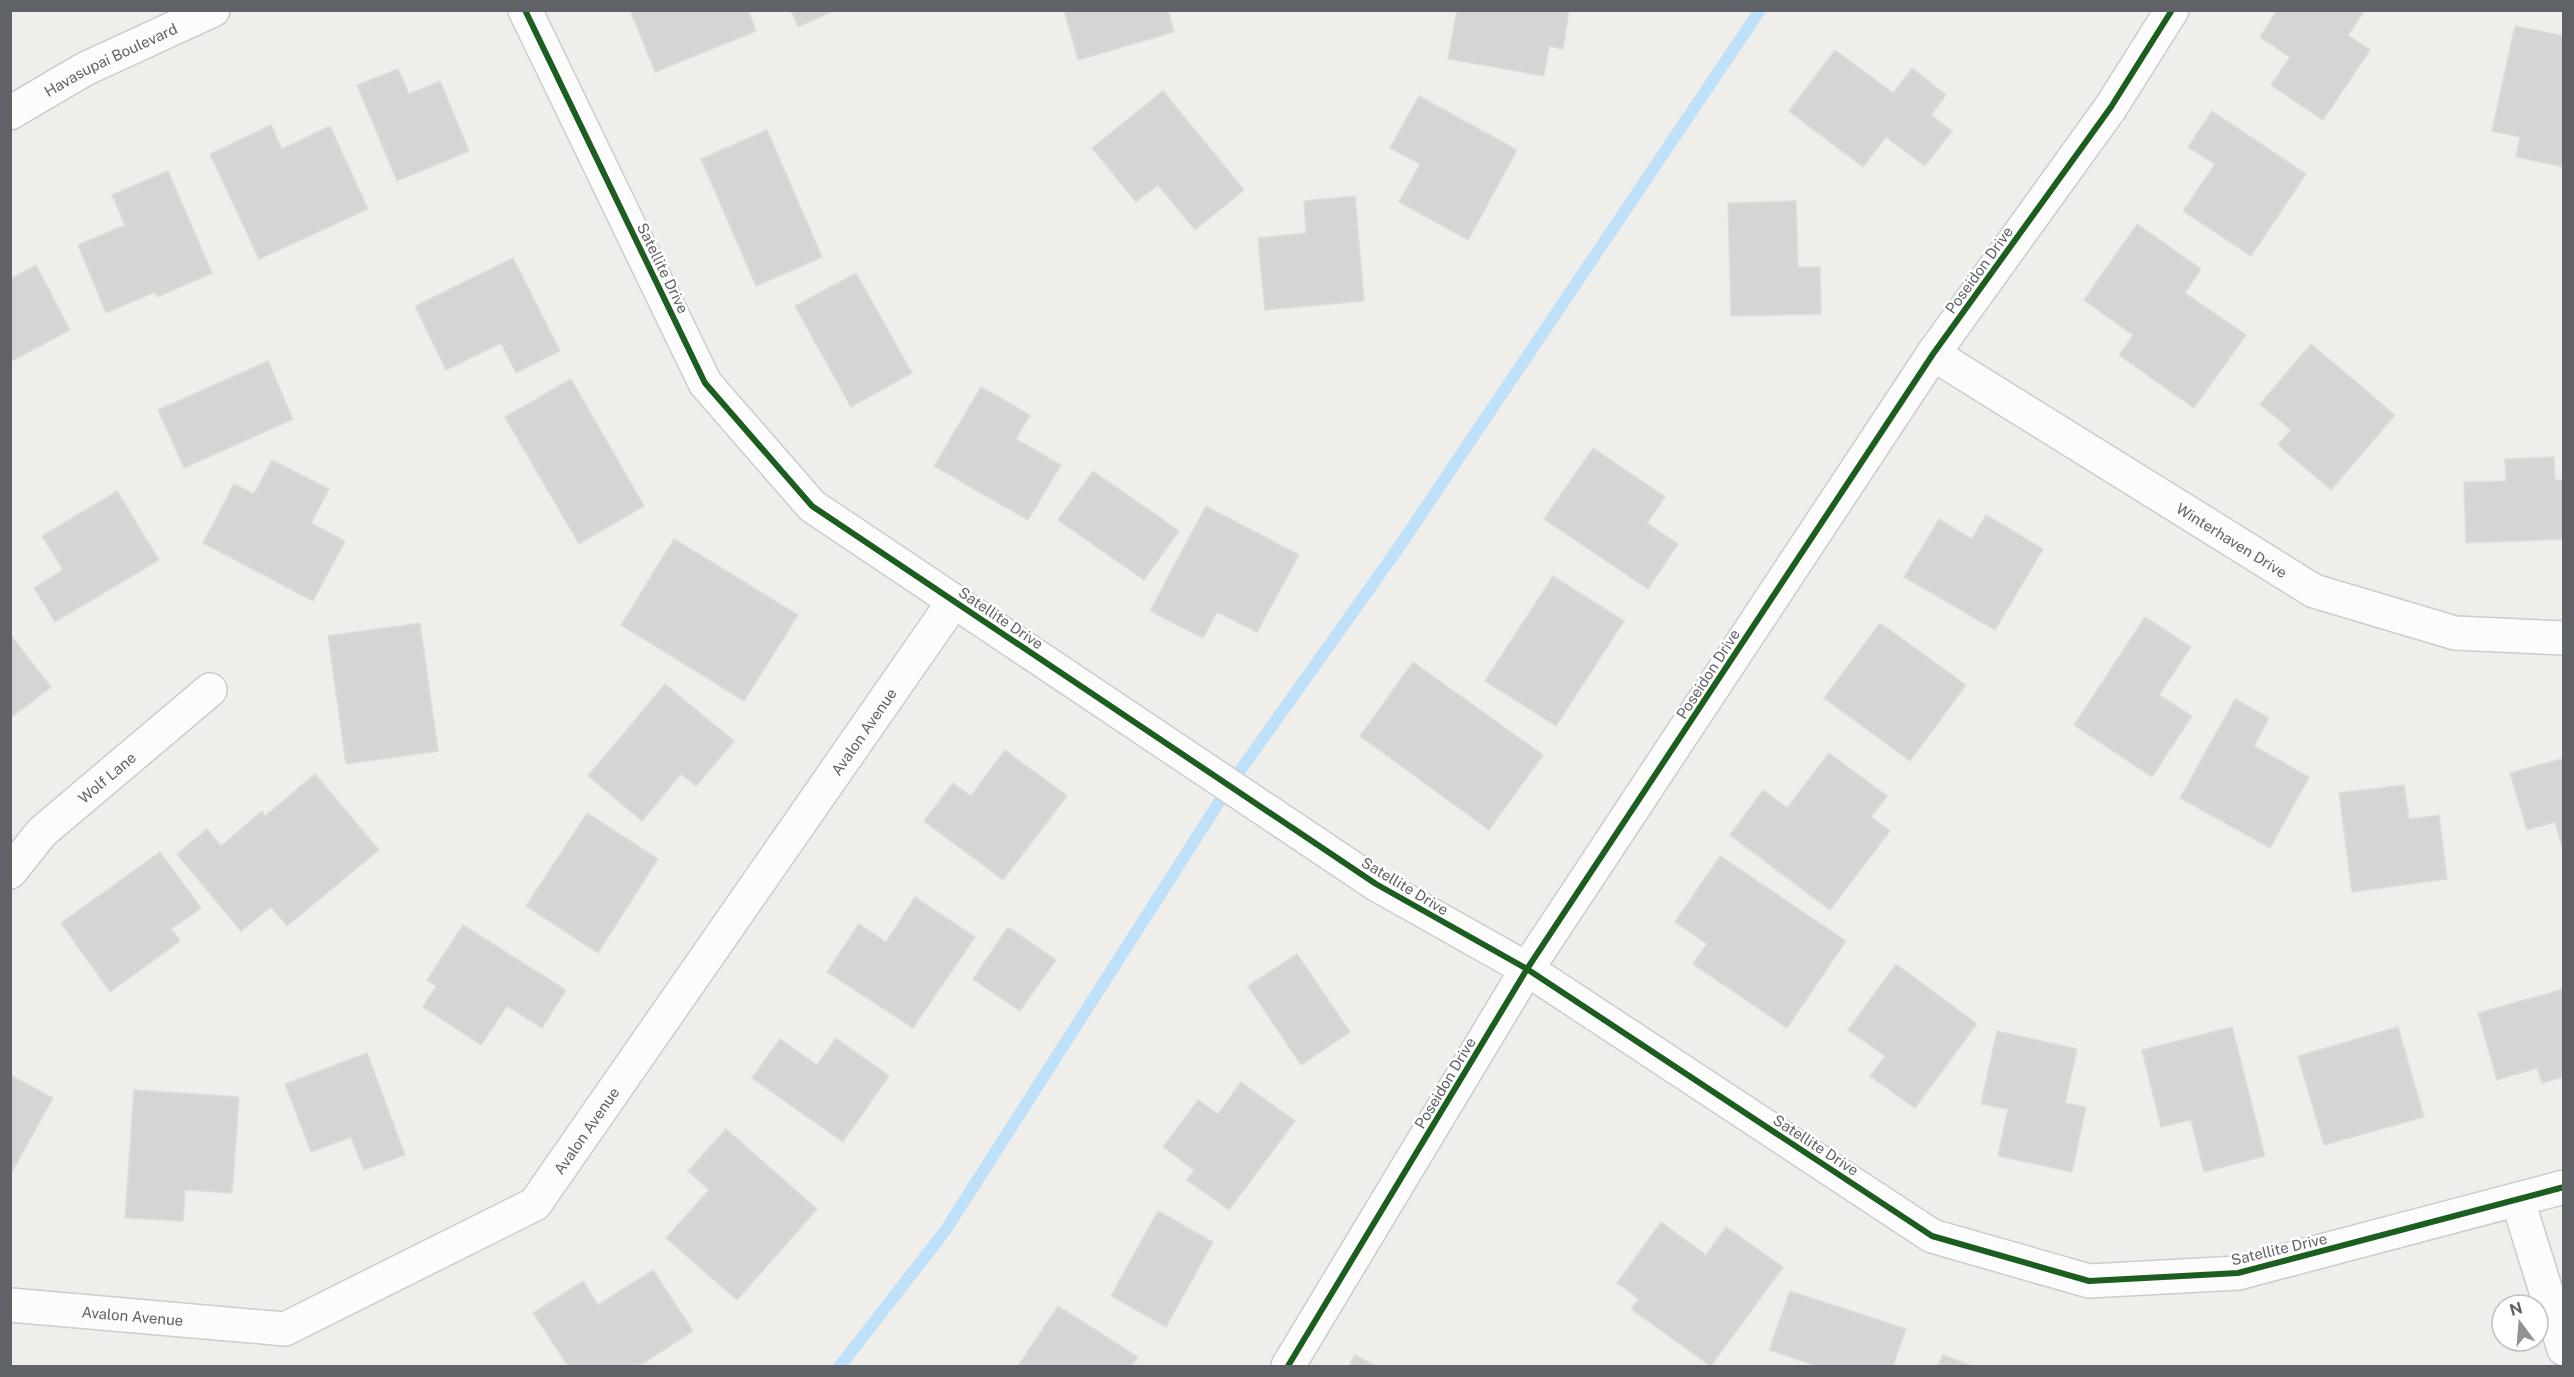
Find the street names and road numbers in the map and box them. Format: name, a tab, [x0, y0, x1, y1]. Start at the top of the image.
street label: Havasupai Boulevard	[41, 19, 180, 100]
street label: Satellite Drive	[634, 220, 692, 316]
street label: Poseidon Drive	[1942, 223, 2016, 317]
street label: Winterhaven Drive	[2173, 499, 2290, 581]
street label: Satellite Drive	[956, 584, 1046, 652]
street label: Poseidon Drive	[1673, 626, 1743, 722]
street label: Avalon Avenue	[827, 685, 899, 778]
street label: Wolf Lane	[75, 748, 139, 806]
street label: Satellite Drive	[1359, 853, 1451, 919]
street label: Poseidon Drive	[1411, 1034, 1479, 1132]
street label: Avalon Avenue	[550, 1084, 622, 1177]
street label: Satellite Drive	[1770, 1111, 1862, 1179]
street label: Satellite Drive	[2229, 1230, 2329, 1268]
street label: Avalon Avenue	[81, 1303, 184, 1329]

